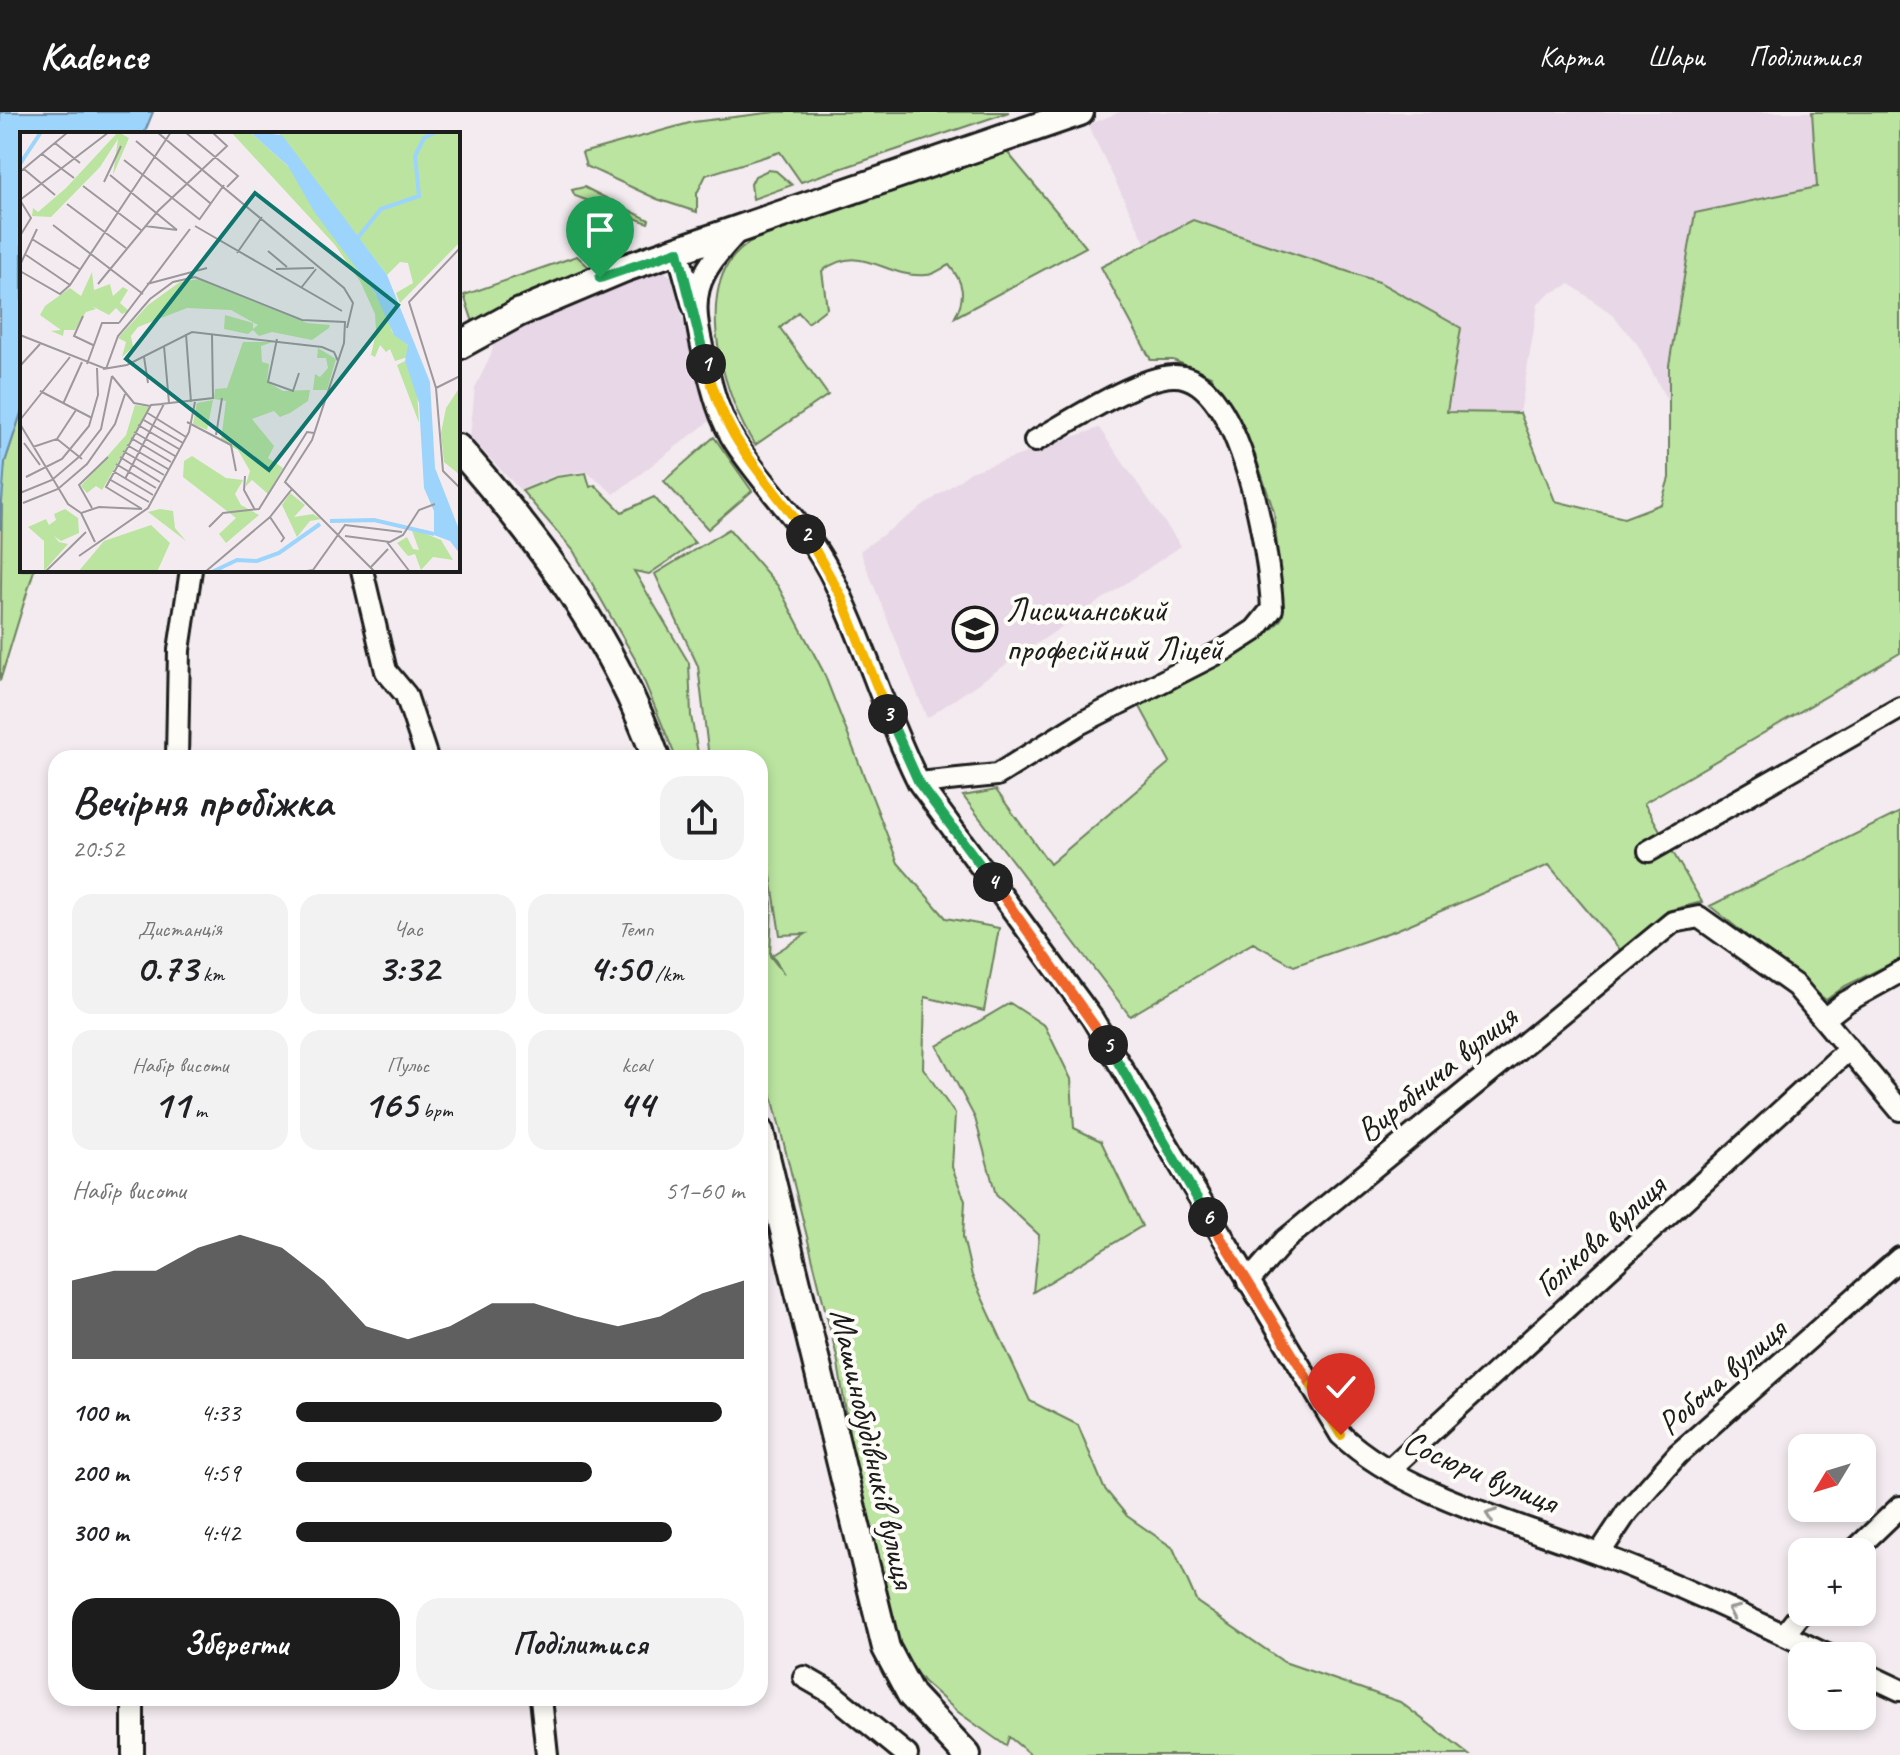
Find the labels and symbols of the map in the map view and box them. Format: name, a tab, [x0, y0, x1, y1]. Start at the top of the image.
inset map	[20, 132, 460, 572]
pin	[566, 196, 634, 278]
pin: 1	[686, 344, 726, 384]
pin: 2	[786, 514, 826, 554]
place label: Лисичанський професійний Ліцей	[1006, 588, 1225, 670]
school or university icon: Лисичанський професійний Ліцей	[951, 605, 999, 653]
pin: 3	[868, 694, 908, 734]
pin: 4	[973, 862, 1013, 902]
street label: Виробнича вулиця	[1347, 994, 1527, 1152]
pin: 5	[1088, 1025, 1128, 1065]
street label: Голікова вулиця	[1525, 1163, 1676, 1306]
pin: 6	[1188, 1197, 1228, 1237]
street label: Машинобудівників вулиця	[820, 1304, 927, 1594]
street label: Робоча вулиця	[1648, 1307, 1797, 1444]
pin	[1307, 1353, 1375, 1435]
street label: Сосюри вулиця	[1397, 1420, 1567, 1524]
north arrow	[1788, 1434, 1876, 1522]
one-way arrow	[1485, 1508, 1499, 1525]
one-way arrow	[1727, 1605, 1741, 1621]

